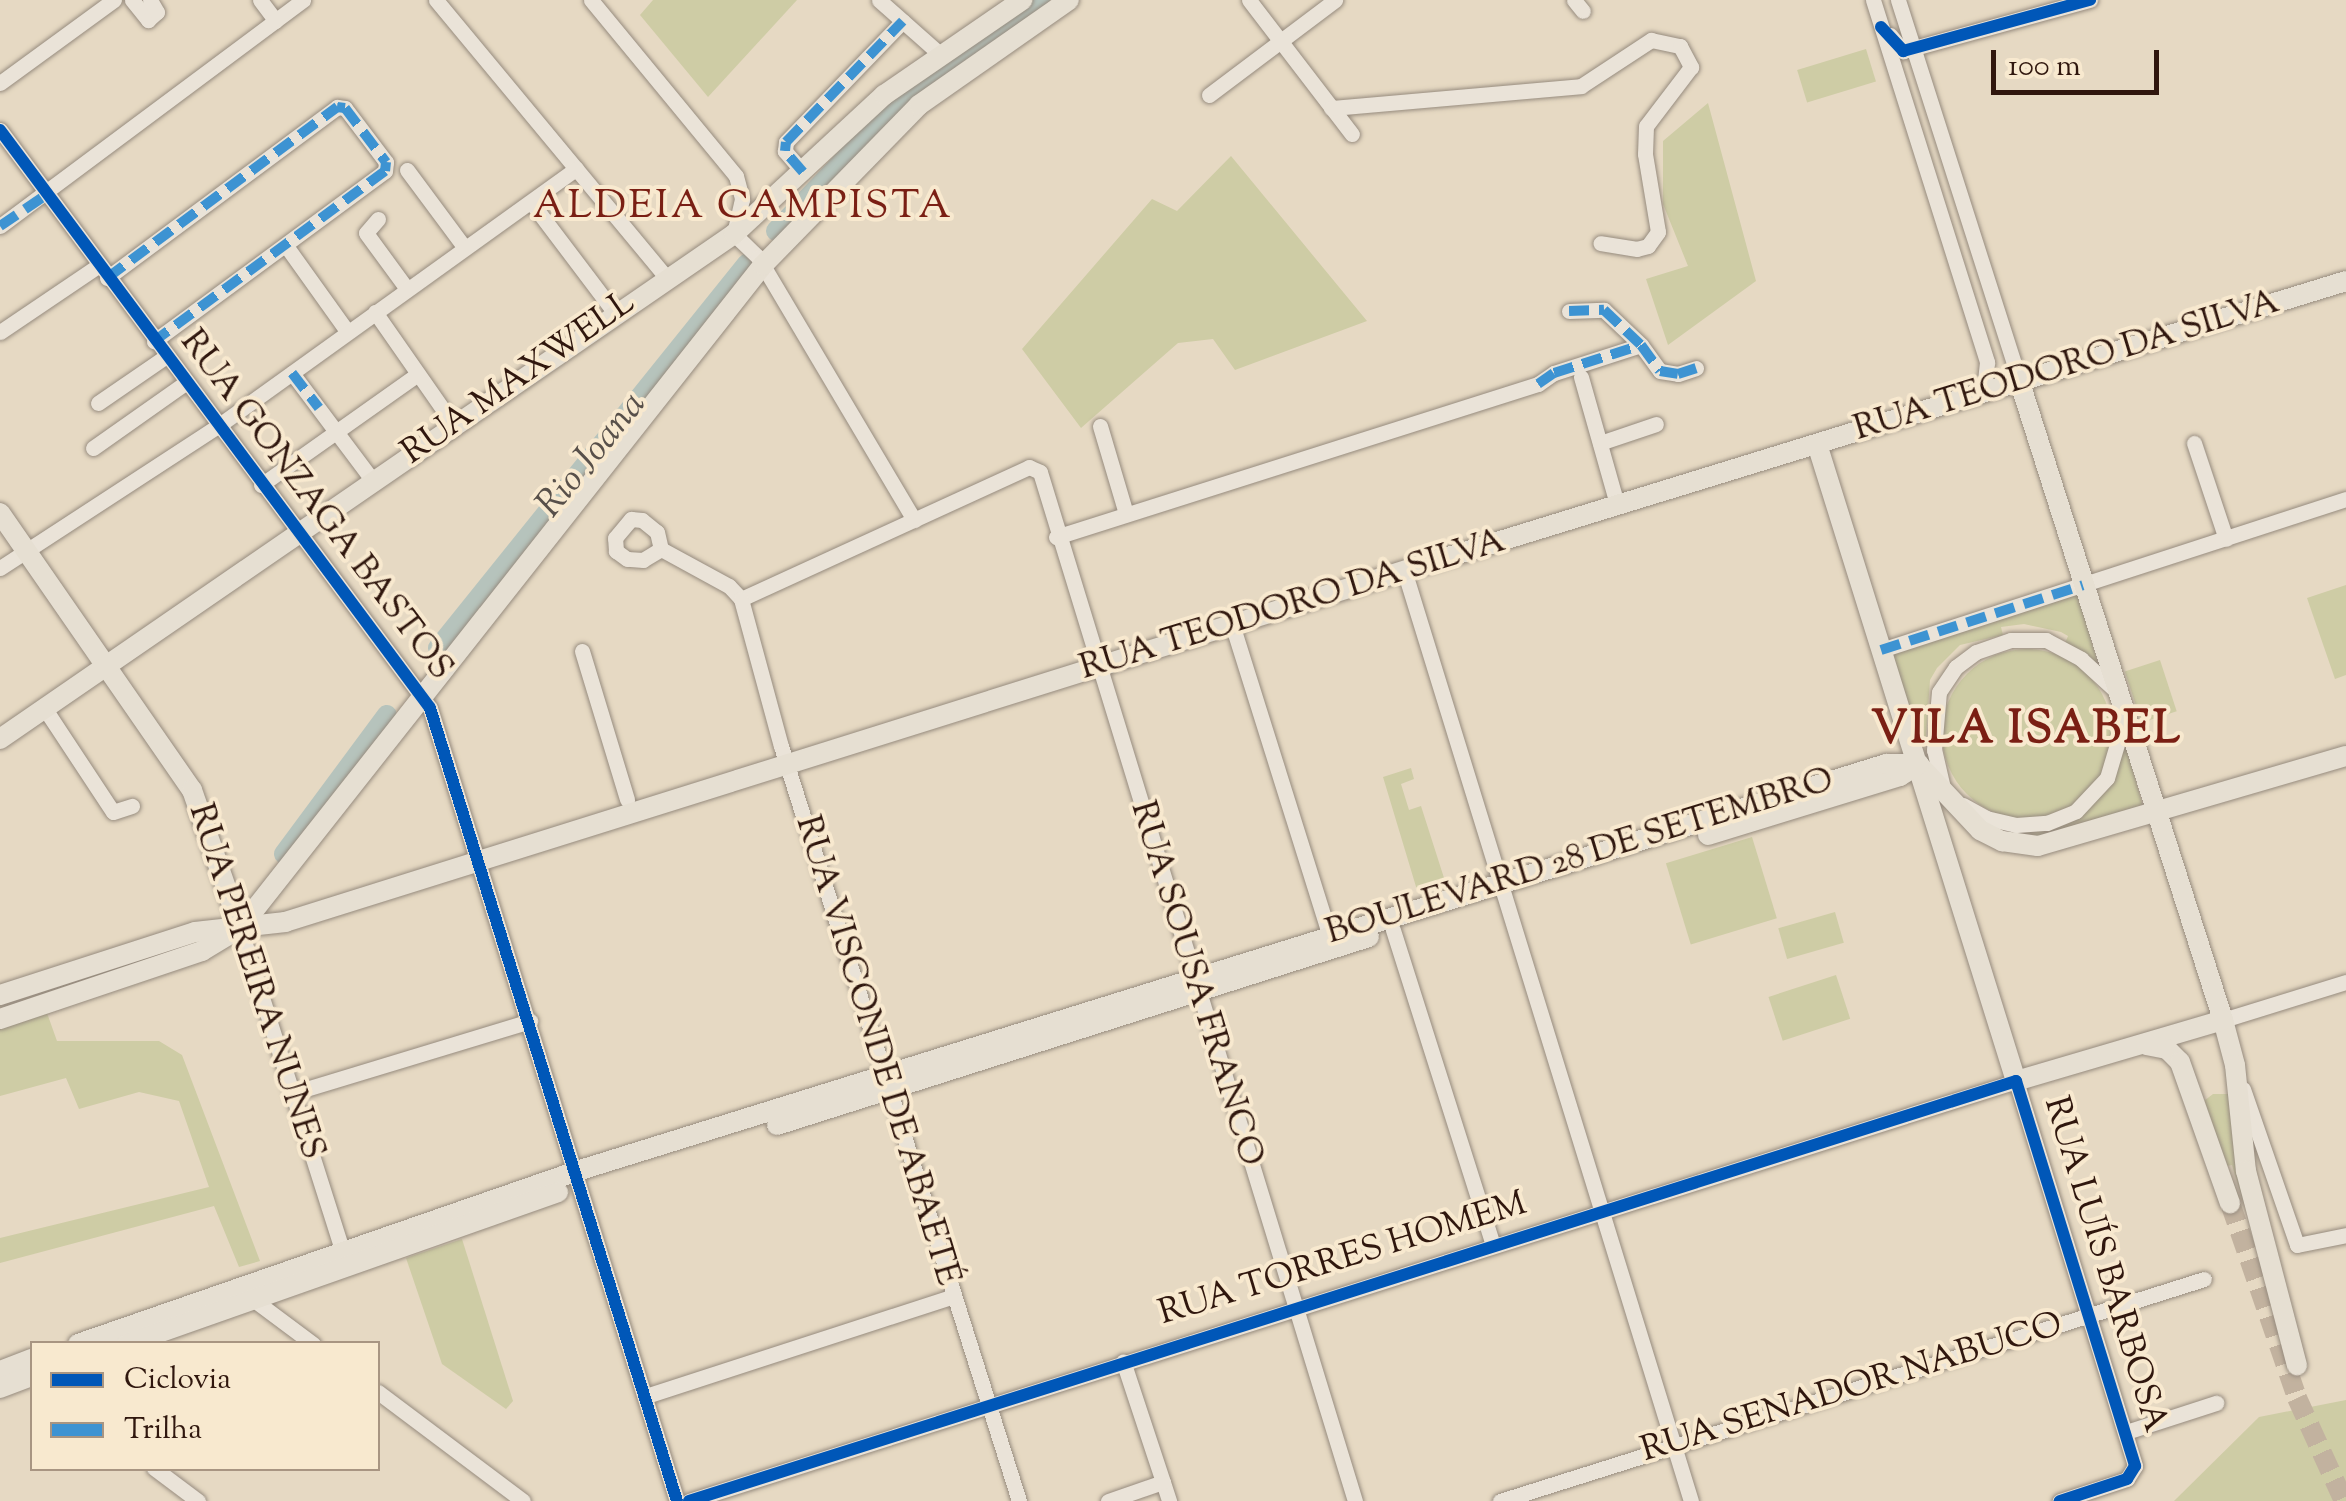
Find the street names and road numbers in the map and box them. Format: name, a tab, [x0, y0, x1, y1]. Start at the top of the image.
street label: RUA TEODORO DA SILVA	[1849, 282, 2285, 452]
street label: RUA MAXWELL	[395, 283, 643, 475]
street label: RUA GONZAGA BASTOS	[170, 323, 460, 689]
street label: RUA TEODORO DA SILVA	[1075, 521, 1511, 691]
street label: BOULEVARD 28 DE SETEMBRO	[1321, 761, 1839, 955]
street label: RUA SOUSA FRANCO	[1119, 796, 1271, 1172]
street label: RUA PEREIRA NUNES	[178, 799, 332, 1165]
street label: RUA VISCONDE DE ABAETÉ	[784, 811, 968, 1291]
street label: RUA LUÍS BARBOSA	[2033, 1092, 2175, 1438]
street label: RUA TORRES HOMEM	[1154, 1184, 1532, 1336]
street label: RUA SENADOR NABUCO	[1636, 1305, 2068, 1473]

